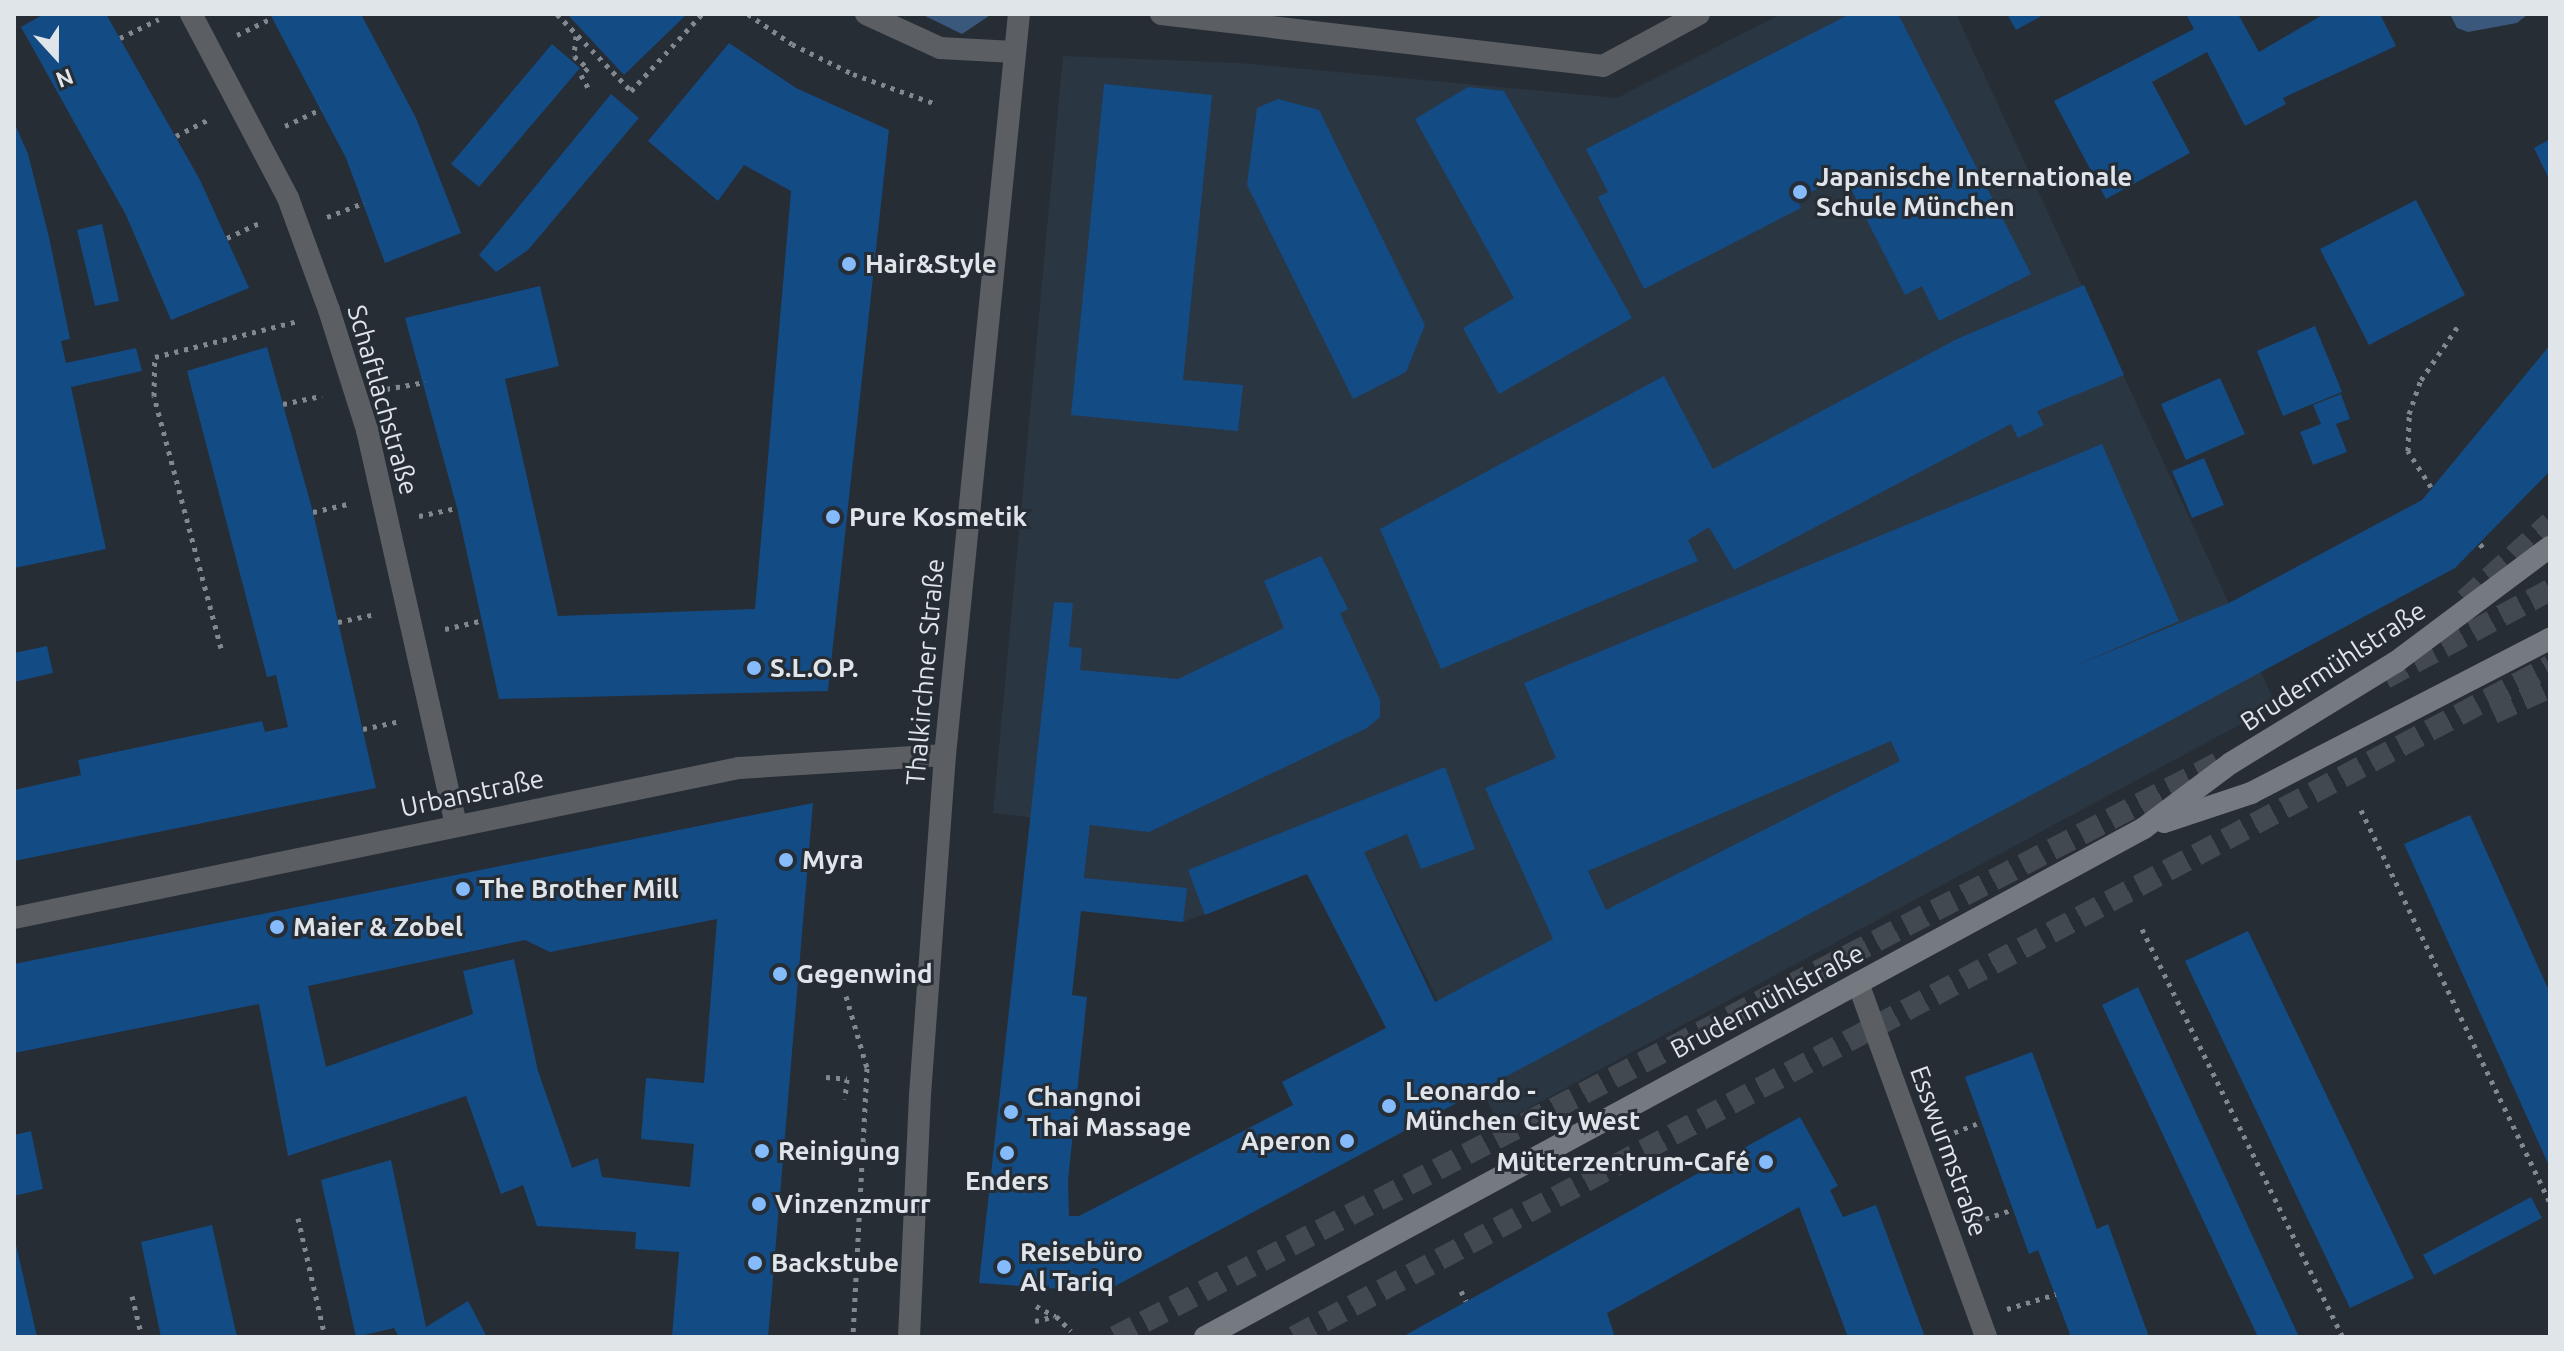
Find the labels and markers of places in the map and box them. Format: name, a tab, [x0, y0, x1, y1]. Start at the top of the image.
place label: Japanische Internationale Schule München	[1816, 161, 2132, 222]
marker: Japanische Internationale Schule München	[1791, 183, 1809, 201]
place label: Hair&Style	[865, 248, 997, 280]
marker: Hair&Style	[840, 255, 858, 273]
place label: Pure Kosmetik	[849, 501, 1027, 533]
marker: Pure Kosmetik	[824, 508, 842, 526]
place label: S.L.O.P.	[770, 652, 858, 684]
marker: S.L.O.P.	[745, 659, 763, 677]
place label: Myra	[802, 844, 864, 876]
marker: Myra	[777, 851, 795, 869]
place label: The Brother Mill	[479, 873, 679, 905]
marker: The Brother Mill	[454, 880, 472, 898]
place label: Maier & Zobel	[293, 911, 463, 943]
marker: Maier & Zobel	[268, 918, 286, 936]
place label: Gegenwind	[796, 958, 933, 990]
marker: Gegenwind	[771, 965, 789, 983]
place label: Leonardo - München City West	[1405, 1075, 1640, 1136]
place label: Changnoi Thai Massage	[1027, 1081, 1192, 1142]
marker: Leonardo - München City West	[1380, 1097, 1398, 1115]
marker: Changnoi Thai Massage	[1002, 1103, 1020, 1121]
place label: Aperon	[1241, 1125, 1331, 1157]
marker: Aperon	[1338, 1132, 1356, 1150]
place label: Reinigung	[778, 1135, 900, 1167]
marker: Reinigung	[753, 1142, 771, 1160]
marker: Enders	[998, 1144, 1016, 1162]
place label: Mütterzentrum-Café	[1496, 1146, 1750, 1178]
marker: Mütterzentrum-Café	[1757, 1153, 1775, 1171]
place label: Enders	[965, 1165, 1049, 1197]
place label: Vinzenzmurr	[775, 1188, 931, 1220]
marker: Vinzenzmurr	[750, 1195, 768, 1213]
place label: Reisebüro Al Tariq	[1020, 1236, 1143, 1298]
place label: Backstube	[771, 1247, 899, 1279]
marker: Backstube	[746, 1254, 764, 1272]
marker: Reisebüro Al Tariq	[995, 1258, 1013, 1276]

